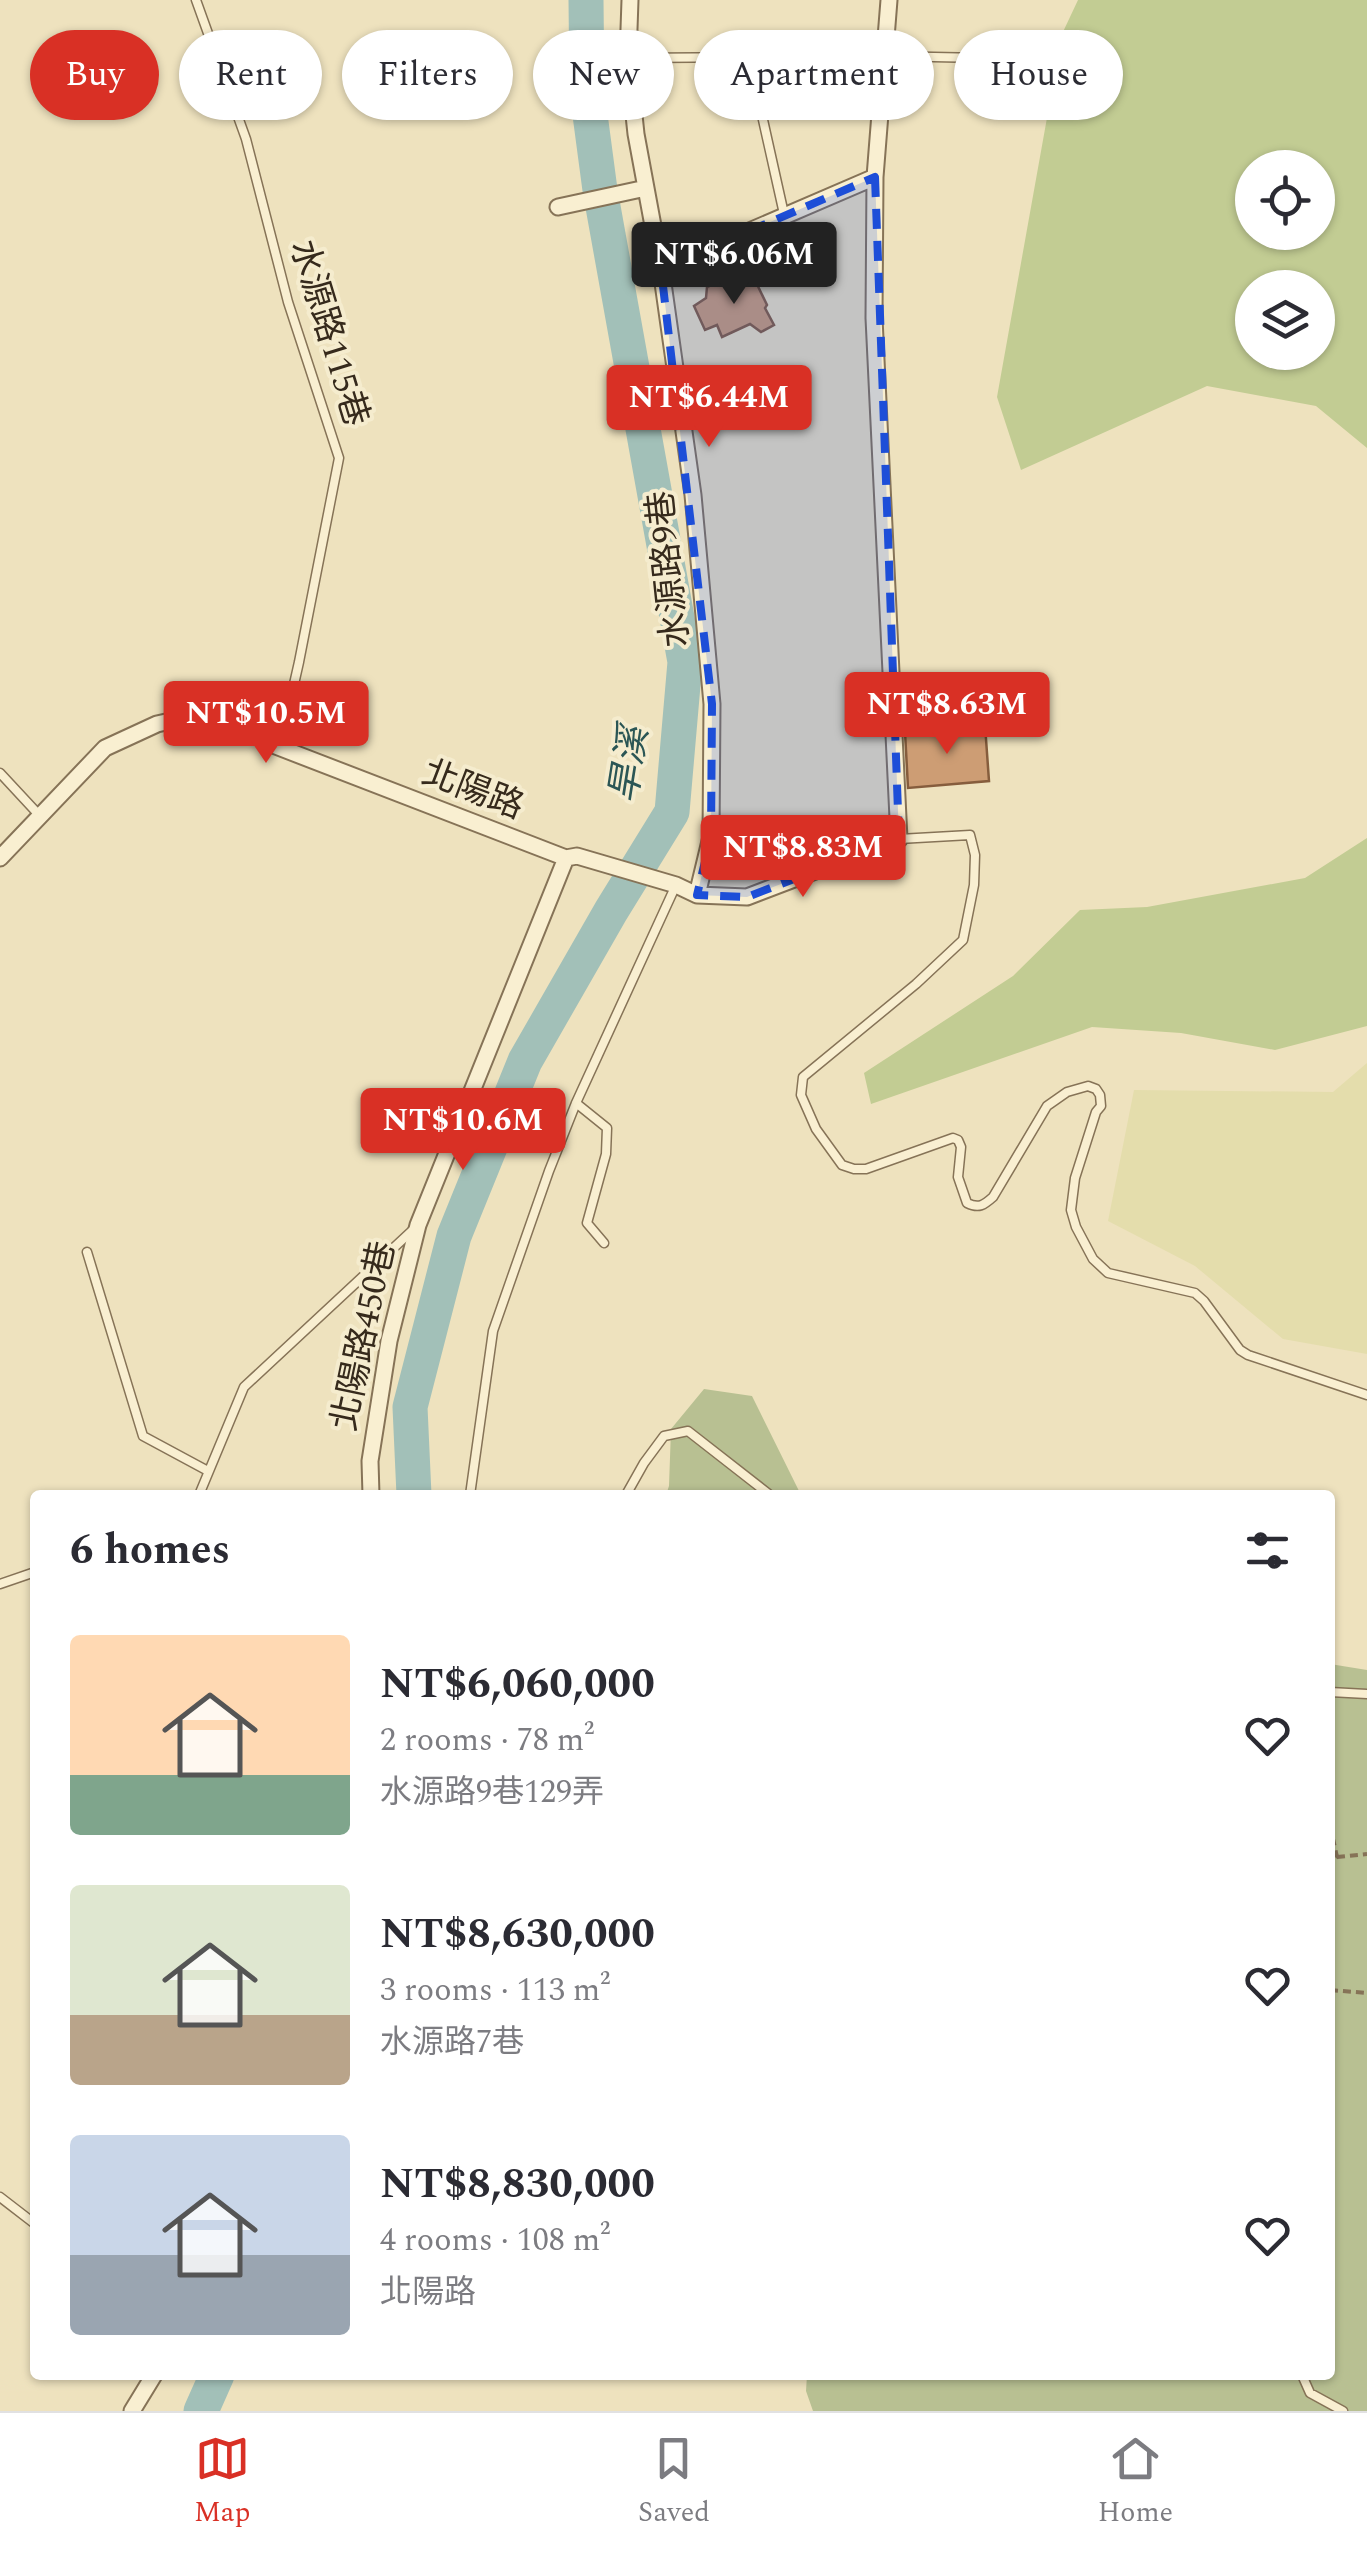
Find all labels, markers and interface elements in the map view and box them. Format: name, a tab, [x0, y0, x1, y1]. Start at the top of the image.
chip: Buy	[30, 30, 159, 120]
chip: Rent	[179, 30, 322, 120]
chip: Filters	[342, 30, 513, 120]
chip: New	[533, 30, 674, 120]
chip: Apartment	[694, 30, 934, 120]
chip: House	[954, 30, 1123, 120]
map controls	[1235, 150, 1335, 370]
button: locate	[1235, 150, 1335, 250]
pin: NT$6.06M	[631, 222, 837, 307]
text: NT$6.06M	[654, 230, 814, 279]
street label: 水源路115巷	[276, 233, 382, 433]
button: layers	[1235, 270, 1335, 370]
pin: NT$6.44M	[606, 365, 812, 450]
text: NT$6.44M	[629, 373, 789, 422]
street label: 水源路9巷	[634, 488, 704, 650]
pin: NT$8.63M	[844, 672, 1050, 757]
text: NT$8.63M	[867, 680, 1027, 729]
pin: NT$10.5M	[163, 681, 369, 766]
text: NT$10.5M	[186, 689, 346, 738]
water label: 旱溪	[595, 718, 665, 807]
street label: 北陽路	[414, 746, 532, 834]
pin: NT$8.83M	[700, 815, 906, 900]
text: NT$8.83M	[723, 823, 883, 872]
pin: NT$10.6M	[360, 1088, 566, 1173]
text: NT$10.6M	[383, 1096, 543, 1145]
street label: 北陽路450巷	[318, 1236, 410, 1436]
text: 6 homes	[70, 1519, 230, 1582]
icon: filters	[1240, 1523, 1295, 1578]
text: NT$6,060,000	[380, 1653, 655, 1716]
icon: home	[150, 1675, 270, 1795]
icon: heart	[1240, 1708, 1295, 1763]
text: 2 rooms · 78 m²	[380, 1716, 594, 1765]
text: 水源路9巷129弄	[380, 1768, 604, 1817]
text: NT$8,630,000	[380, 1903, 655, 1966]
icon: home	[150, 1925, 270, 2045]
icon: heart	[1240, 1958, 1295, 2013]
text: 3 rooms · 113 m²	[380, 1966, 610, 2015]
text: 水源路7巷	[380, 2018, 524, 2067]
text: NT$8,830,000	[380, 2153, 655, 2216]
icon: home	[150, 2175, 270, 2295]
icon: heart	[1240, 2208, 1295, 2263]
text: 4 rooms · 108 m²	[380, 2216, 610, 2265]
text: 北陽路	[380, 2268, 476, 2317]
tab: Map	[194, 2431, 250, 2534]
tab: Saved	[638, 2431, 710, 2534]
tab: Home	[1098, 2431, 1173, 2534]

